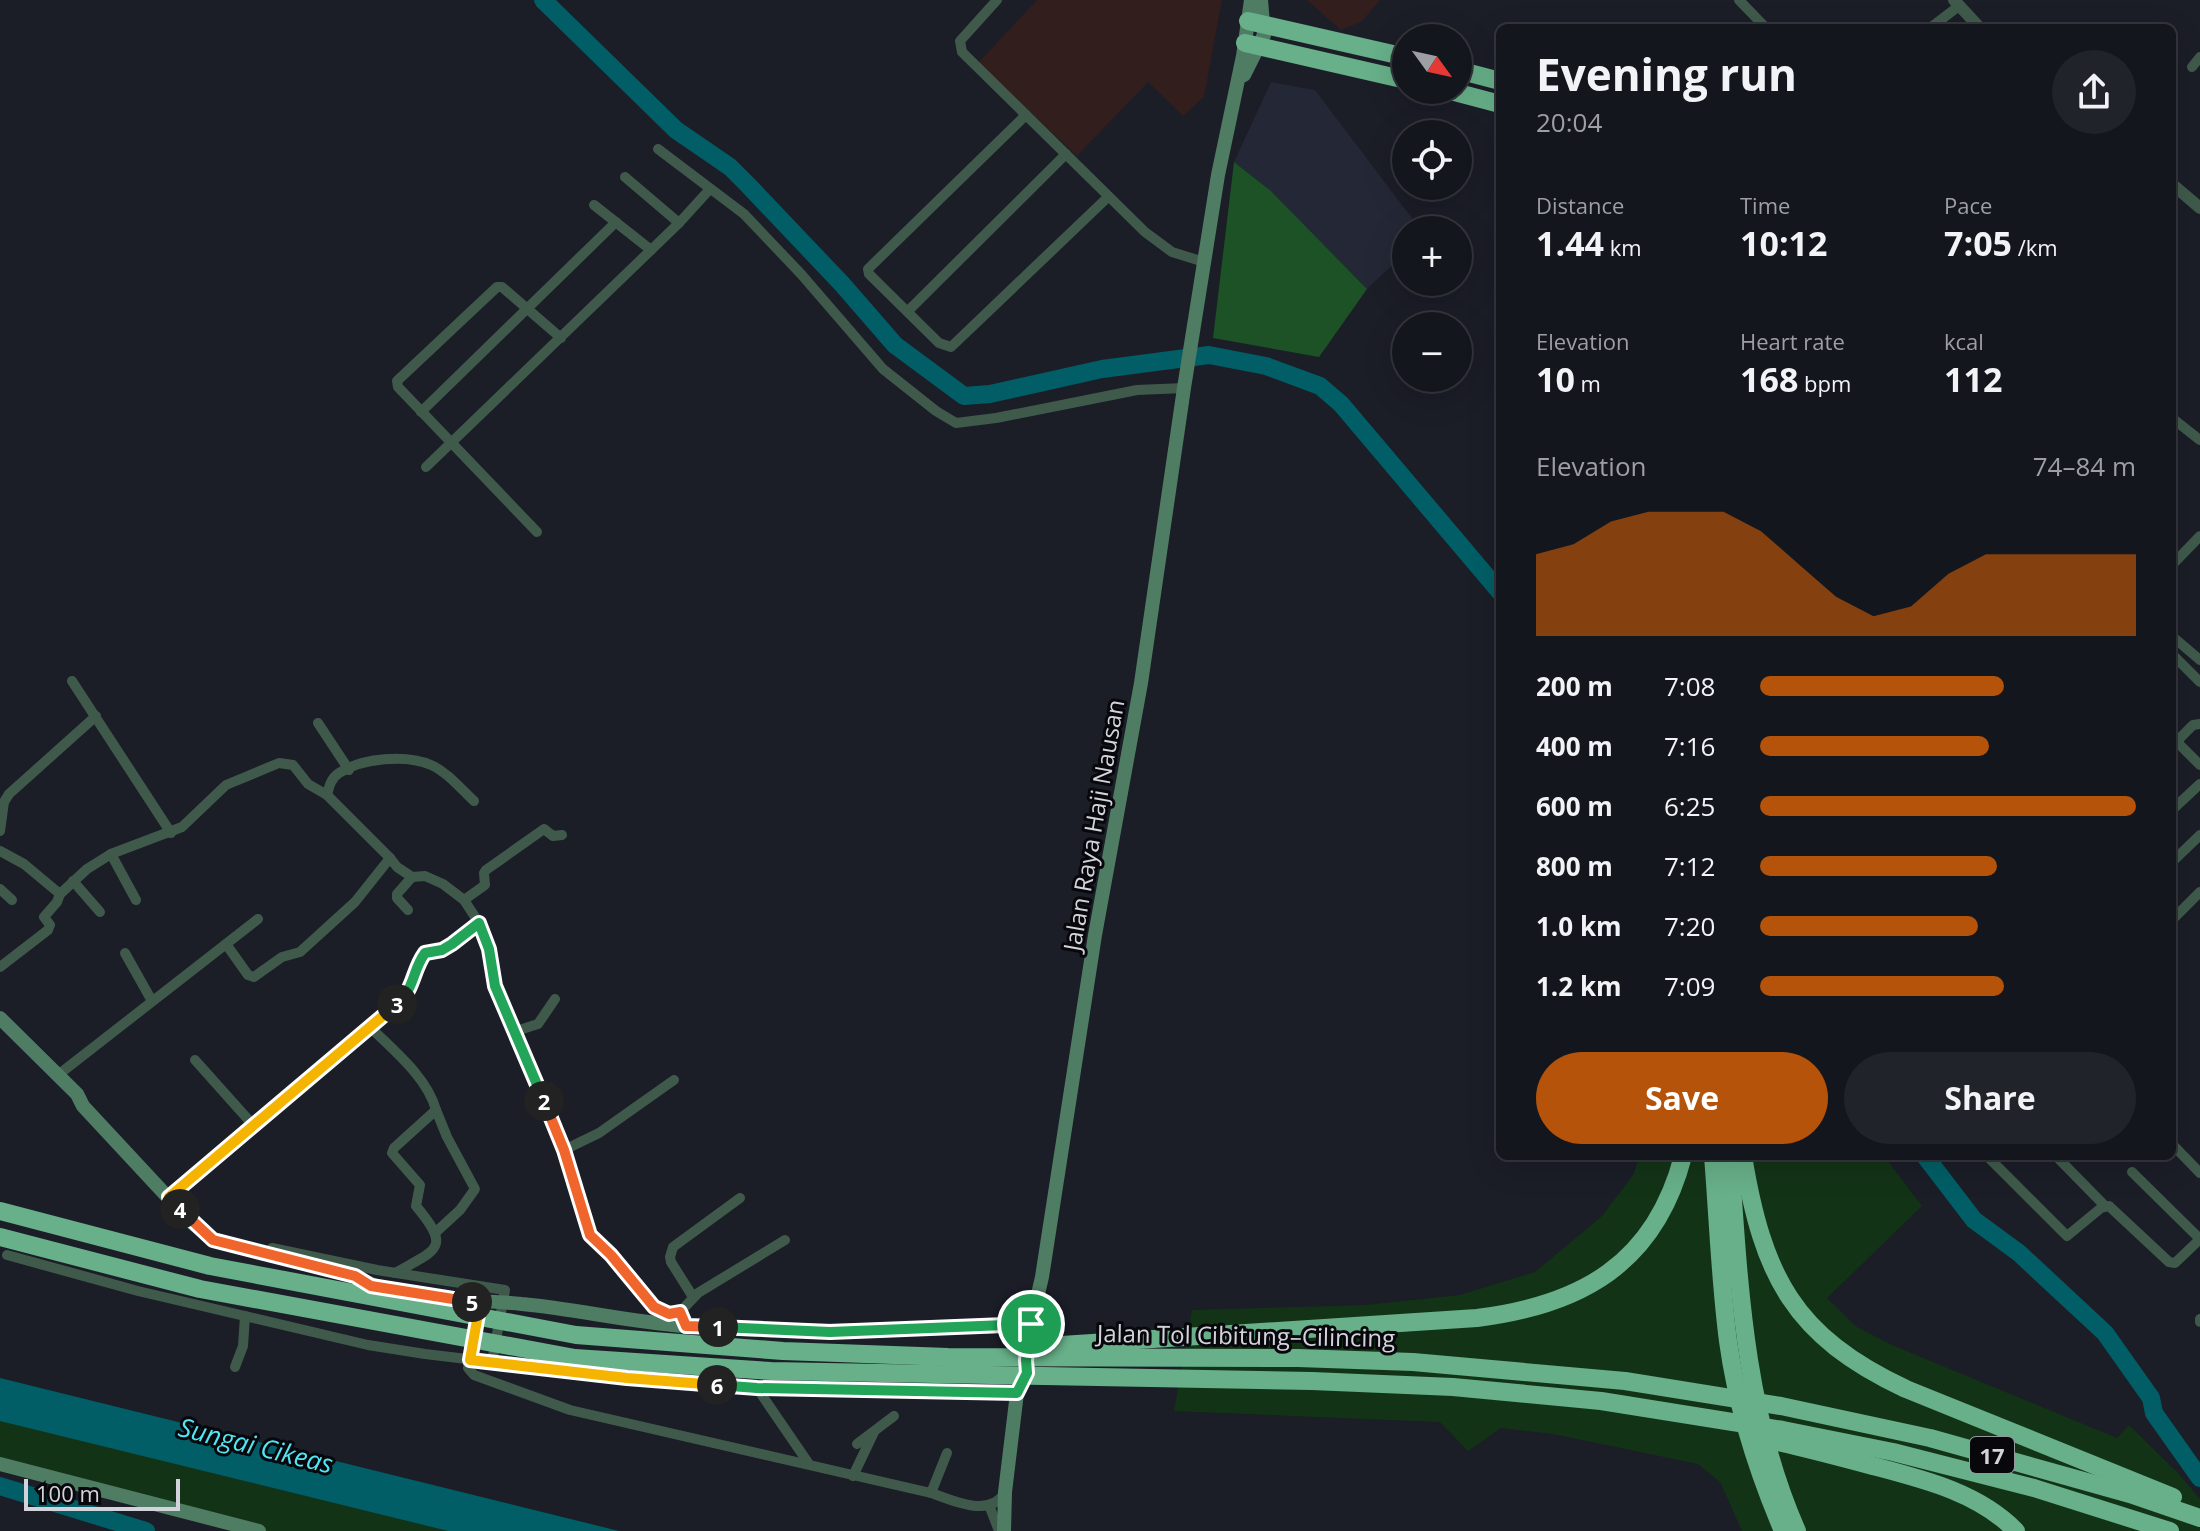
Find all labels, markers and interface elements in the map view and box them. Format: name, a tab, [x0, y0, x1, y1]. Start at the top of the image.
north arrow	[1392, 24, 1472, 104]
map controls	[1392, 24, 1472, 392]
text: Evening run	[1536, 44, 1797, 104]
button: share	[2052, 50, 2136, 134]
text: 20:04	[1536, 104, 1602, 140]
button: locate	[1392, 120, 1472, 200]
text: Distance	[1536, 190, 1624, 220]
text: Time	[1740, 190, 1790, 220]
text: Pace	[1944, 190, 1992, 220]
button: +	[1392, 216, 1472, 296]
text: 1.44	[1536, 220, 1604, 266]
text: 10:12	[1740, 220, 1827, 266]
text: 7:05	[1944, 220, 2012, 266]
text: km	[1604, 232, 1642, 262]
text: /km	[2012, 232, 2058, 262]
button: −	[1392, 312, 1472, 392]
text: Elevation	[1536, 326, 1629, 356]
text: Heart rate	[1740, 326, 1845, 356]
text: kcal	[1944, 326, 1984, 356]
text: 10	[1536, 356, 1575, 402]
text: 168	[1740, 356, 1798, 402]
text: 112	[1944, 356, 2002, 402]
text: m	[1575, 368, 1601, 398]
text: bpm	[1798, 368, 1851, 398]
text: Elevation	[1536, 448, 1646, 484]
text: 74–84 m	[2033, 448, 2136, 484]
text: 200 m	[1536, 668, 1613, 704]
text: 7:08	[1664, 668, 1715, 704]
street label: Jalan Raya Haji Nausan	[1054, 697, 1131, 955]
text: 400 m	[1536, 728, 1613, 764]
text: 7:16	[1664, 728, 1715, 764]
text: 600 m	[1536, 788, 1613, 824]
text: 6:25	[1664, 788, 1715, 824]
text: 800 m	[1536, 848, 1613, 884]
text: 7:12	[1664, 848, 1715, 884]
text: 1.0 km	[1536, 908, 1622, 944]
text: 7:20	[1664, 908, 1715, 944]
text: 1.2 km	[1536, 968, 1622, 1004]
text: 7:09	[1664, 968, 1715, 1004]
pin: 3	[377, 984, 417, 1024]
text: 3	[391, 989, 403, 1019]
button: Save	[1536, 1052, 1828, 1144]
button: Share	[1844, 1052, 2136, 1144]
pin: 2	[524, 1081, 564, 1121]
text: 2	[538, 1086, 550, 1116]
pin: 4	[160, 1189, 200, 1229]
text: 4	[174, 1194, 186, 1224]
pin: 5	[452, 1282, 492, 1322]
text: 5	[466, 1287, 478, 1317]
pin	[997, 1290, 1065, 1358]
icon: arrive	[1009, 1302, 1053, 1346]
pin: 1	[698, 1307, 738, 1347]
text: 1	[712, 1312, 724, 1342]
street label: Jalan Tol Cibitung–Cilincing	[1095, 1316, 1395, 1354]
pin: 6	[697, 1365, 737, 1405]
text: 6	[711, 1370, 723, 1400]
water label: Sungai Cikeas	[175, 1408, 337, 1482]
road number: 17	[1970, 1437, 2014, 1473]
scale bar	[24, 1475, 180, 1511]
text: 100 m	[36, 1478, 100, 1508]

